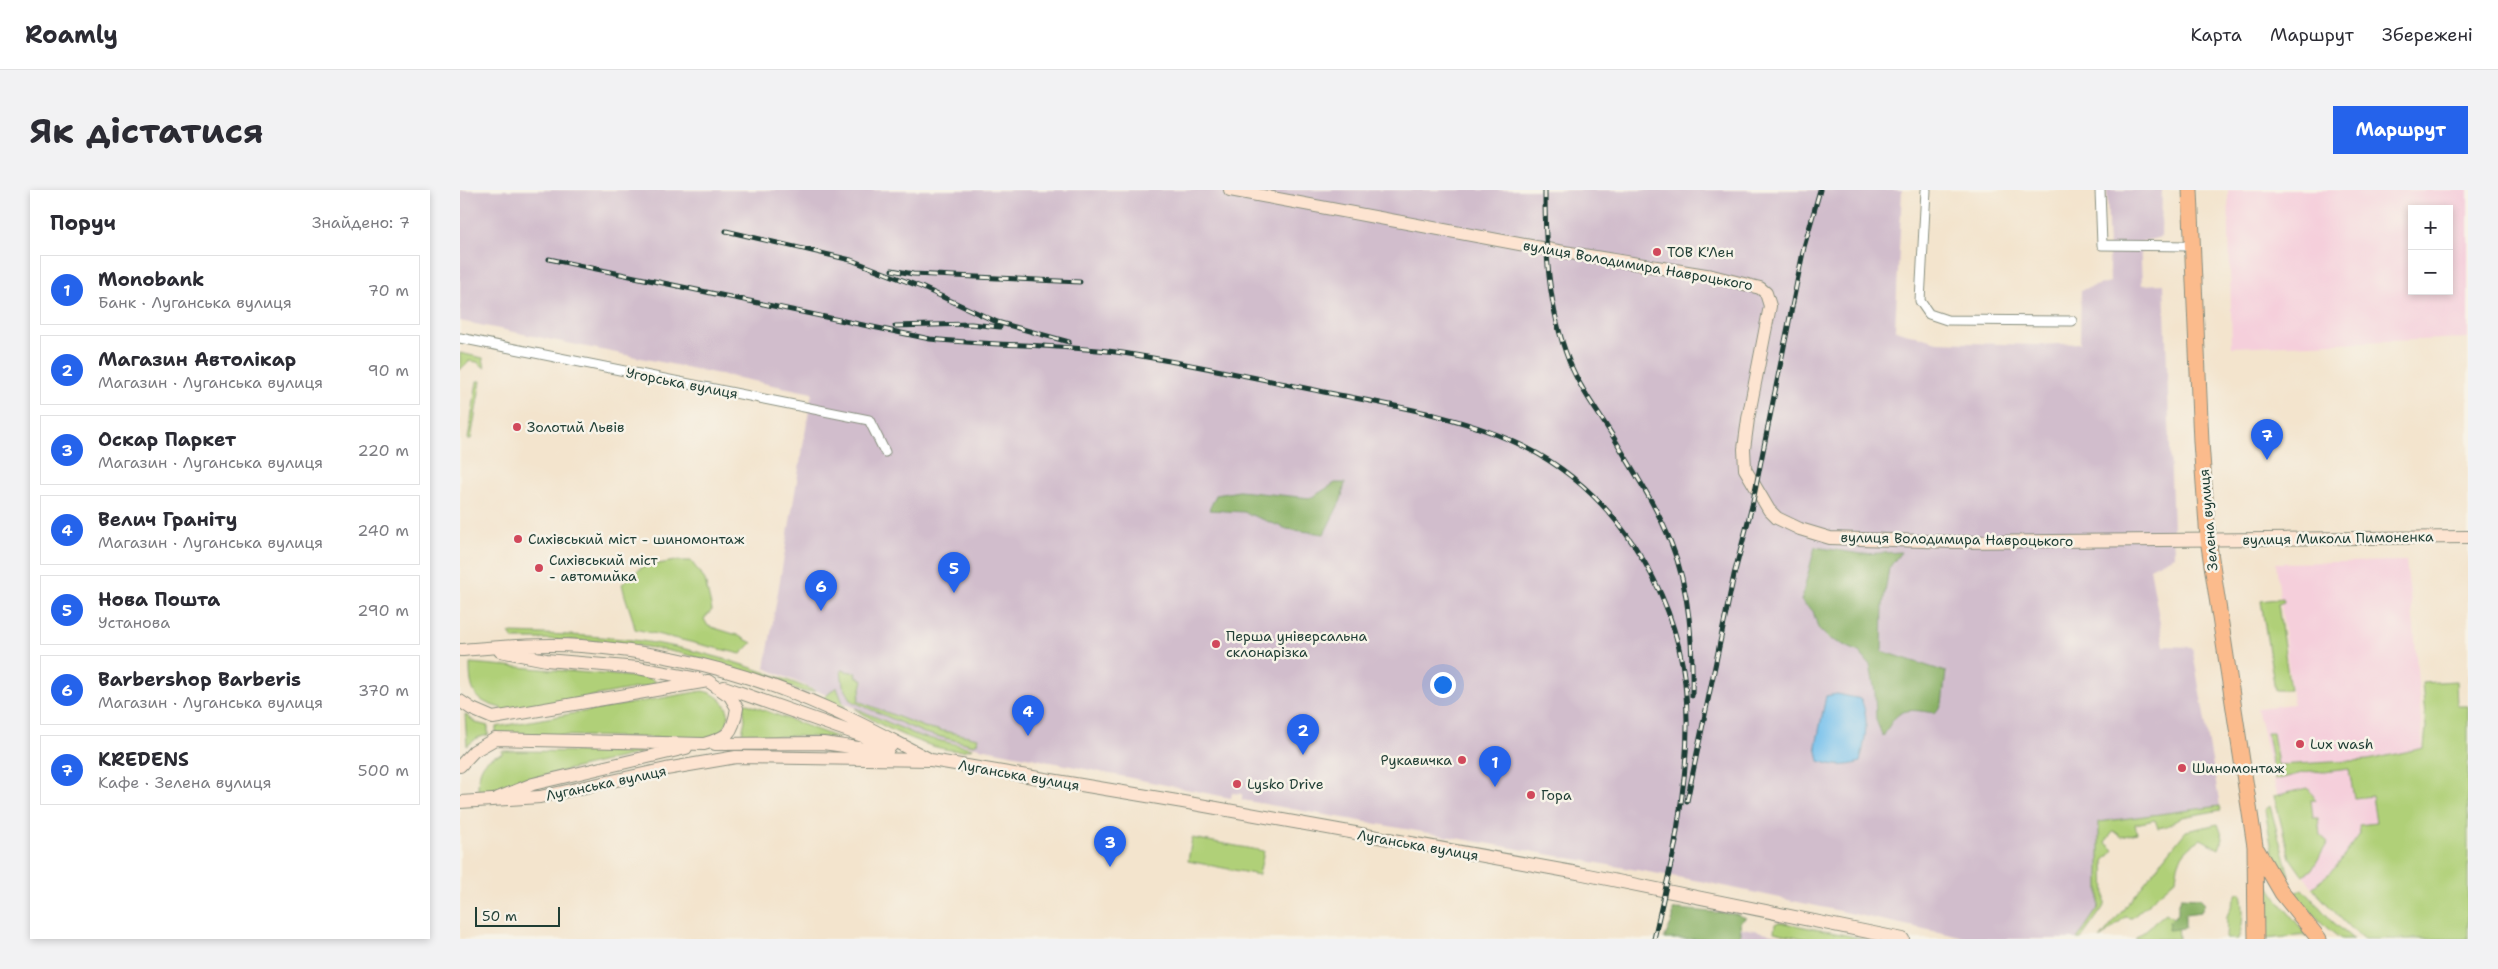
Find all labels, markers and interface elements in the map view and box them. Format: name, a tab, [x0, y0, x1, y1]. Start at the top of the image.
text: Roamly	[25, 19, 118, 51]
text: Карта	[2190, 23, 2242, 47]
text: Маршрут	[2270, 23, 2354, 47]
text: Збережені	[2382, 23, 2473, 47]
button: Маршрут	[2333, 106, 2468, 154]
text: Як дістатися	[30, 107, 264, 154]
map controls	[2408, 205, 2453, 295]
button: +	[2408, 205, 2453, 250]
text: Поруч	[50, 209, 116, 237]
text: Знайдено: 7	[312, 212, 410, 233]
street label: вулиця Володимира Навроцького	[1522, 236, 1754, 294]
place label: ТОВ К'Лен	[1667, 243, 1734, 261]
marker: ТОВ К'Лен	[1651, 246, 1663, 258]
button: −	[2408, 250, 2453, 295]
text: Monobank	[98, 267, 204, 292]
text: 1	[63, 280, 71, 301]
text: 70 m	[368, 280, 409, 301]
text: Банк · Луганська вулиця	[98, 292, 292, 313]
text: Магазин Автолікар	[98, 347, 296, 372]
text: 2	[61, 360, 73, 381]
text: 90 m	[368, 360, 409, 381]
street label: Угорська вулиця	[624, 363, 740, 403]
text: Магазин · Луганська вулиця	[98, 372, 323, 393]
place label: Золотий Львів	[527, 418, 624, 436]
pin: 7	[2251, 419, 2283, 460]
marker: Золотий Львів	[511, 421, 523, 433]
text: Оскар Паркет	[98, 427, 236, 452]
text: 3	[61, 440, 73, 461]
text: 220 m	[357, 440, 409, 461]
text: Магазин · Луганська вулиця	[98, 452, 323, 473]
street label: Зелена вулиця	[2195, 468, 2221, 572]
text: Велич Граніту	[98, 507, 237, 532]
text: 4	[61, 520, 73, 541]
text: 240 m	[357, 520, 409, 541]
street label: вулиця Миколи Пимоненка	[2242, 527, 2434, 549]
street label: вулиця Володимира Навроцького	[1840, 528, 2074, 550]
place label: Сихівський міст - шиномонтаж	[528, 530, 745, 548]
text: Магазин · Луганська вулиця	[98, 532, 323, 553]
marker: Сихівський міст - шиномонтаж	[512, 533, 524, 545]
place label: Сихівський міст - автомийка	[549, 551, 659, 585]
pin: 5	[938, 552, 970, 593]
marker: Сихівський міст - автомийка	[533, 562, 545, 574]
pin: 6	[805, 570, 837, 611]
text: Нова Пошта	[98, 587, 220, 612]
text: 5	[62, 600, 72, 621]
text: 290 m	[357, 600, 409, 621]
text: Установа	[98, 612, 170, 633]
place label: Перша універсальна склонарізка	[1226, 627, 1368, 661]
marker: Перша універсальна склонарізка	[1210, 638, 1222, 650]
text: Barbershop Barberis	[98, 667, 301, 692]
your location	[1430, 672, 1456, 698]
text: 6	[61, 680, 73, 701]
text: 370 m	[358, 680, 409, 701]
text: Магазин · Луганська вулиця	[98, 692, 323, 713]
pin: 4	[1012, 695, 1044, 736]
pin: 2	[1287, 714, 1319, 755]
place label: Lux wash	[2310, 735, 2373, 753]
marker: Lux wash	[2294, 738, 2306, 750]
pin: 1	[1479, 746, 1511, 787]
text: KREDENS	[98, 747, 189, 772]
place label: Рукавичка	[1380, 751, 1452, 769]
marker: Рукавичка	[1456, 754, 1468, 766]
street label: Луганська вулиця	[957, 755, 1081, 795]
place label: Шиномонтаж	[2192, 759, 2285, 777]
text: 7	[61, 760, 73, 781]
text: 500 m	[358, 760, 409, 781]
street label: Луганська вулиця	[544, 761, 668, 805]
marker: Шиномонтаж	[2176, 762, 2188, 774]
text: Кафе · Зелена вулиця	[98, 772, 271, 793]
place label: Lysko Drive	[1247, 775, 1324, 793]
marker: Lysko Drive	[1231, 778, 1243, 790]
place label: Гора	[1541, 786, 1572, 804]
marker: Гора	[1525, 789, 1537, 801]
street label: Луганська вулиця	[1356, 825, 1480, 865]
pin: 3	[1094, 826, 1126, 867]
scale bar	[475, 904, 560, 927]
text: 50 m	[482, 907, 517, 925]

